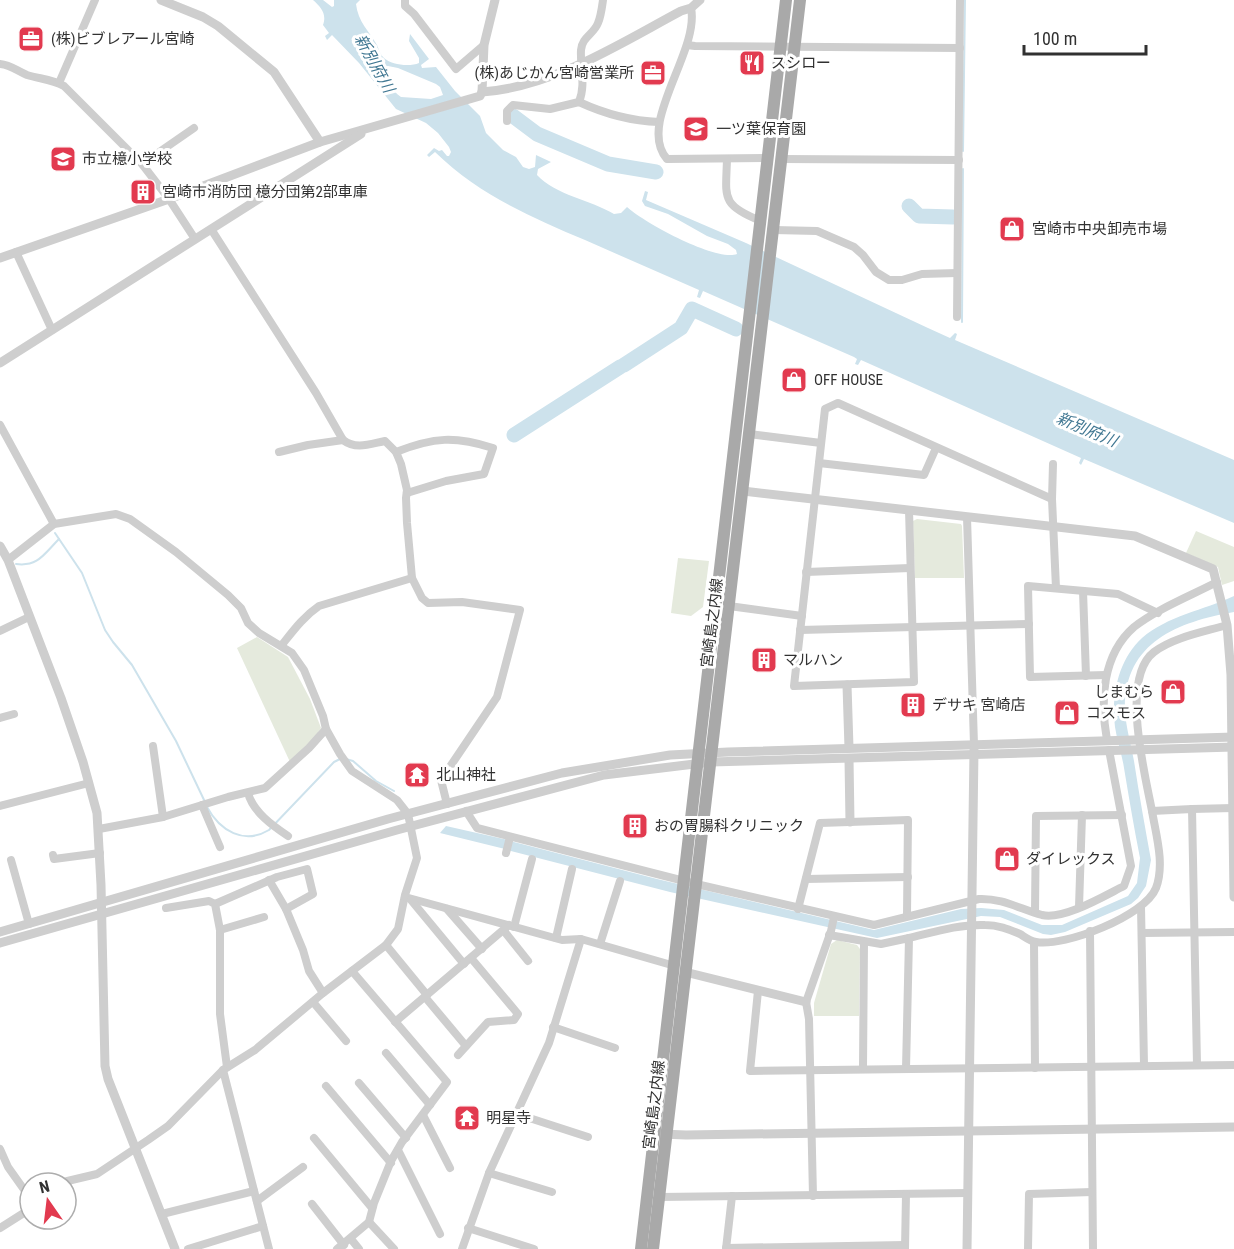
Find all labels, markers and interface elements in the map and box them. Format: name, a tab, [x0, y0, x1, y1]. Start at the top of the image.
scale bar	[1024, 18, 1146, 56]
office icon: (株)ビブレアール宮崎	[16, 24, 46, 54]
text: 100 m	[1033, 28, 1077, 49]
place label: (株)ビブレアール宮崎	[51, 30, 195, 48]
water label: 新別府川	[351, 31, 399, 98]
restaurant icon: スシロー	[737, 48, 767, 78]
place label: スシロー	[771, 54, 831, 72]
office icon: (株)あじかん宮崎営業所	[638, 58, 668, 88]
place label: (株)あじかん宮崎営業所	[475, 64, 634, 82]
school or university icon: 一ツ葉保育園	[681, 114, 711, 144]
place label: 一ツ葉保育園	[716, 120, 806, 138]
school or university icon: 市立檍小学校	[48, 144, 78, 174]
place label: 市立檍小学校	[82, 150, 172, 168]
building icon: 宮崎市消防団 檍分団第2部車庫	[128, 177, 158, 207]
place label: 宮崎市消防団 檍分団第2部車庫	[162, 183, 368, 201]
shop icon: 宮崎市中央卸売市場	[997, 214, 1027, 244]
place label: 宮崎市中央卸売市場	[1032, 220, 1167, 238]
shop icon: OFF HOUSE	[779, 365, 809, 395]
place label: OFF HOUSE	[814, 371, 883, 389]
water label: 新別府川	[1054, 408, 1122, 451]
street label: 宮崎島之内線	[698, 577, 726, 669]
building icon: マルハン	[749, 645, 779, 675]
place label: マルハン	[783, 651, 843, 669]
shop icon: しまむら	[1158, 677, 1188, 707]
place label: しまむら	[1094, 683, 1154, 701]
building icon: デサキ 宮崎店	[898, 690, 928, 720]
place label: デサキ 宮崎店	[932, 696, 1025, 714]
shop icon: コスモス	[1052, 698, 1082, 728]
place label: コスモス	[1086, 704, 1146, 722]
temple icon: 北山神社	[402, 760, 432, 790]
place label: 北山神社	[436, 766, 496, 784]
building icon: おの胃腸科クリニック	[620, 811, 650, 841]
place label: おの胃腸科クリニック	[654, 817, 804, 835]
shop icon: ダイレックス	[992, 844, 1022, 874]
place label: ダイレックス	[1026, 850, 1116, 868]
street label: 宮崎島之内線	[640, 1059, 668, 1151]
temple icon: 明星寺	[452, 1103, 482, 1133]
place label: 明星寺	[486, 1109, 531, 1127]
north arrow	[18, 1171, 78, 1231]
text: N	[37, 1177, 52, 1197]

